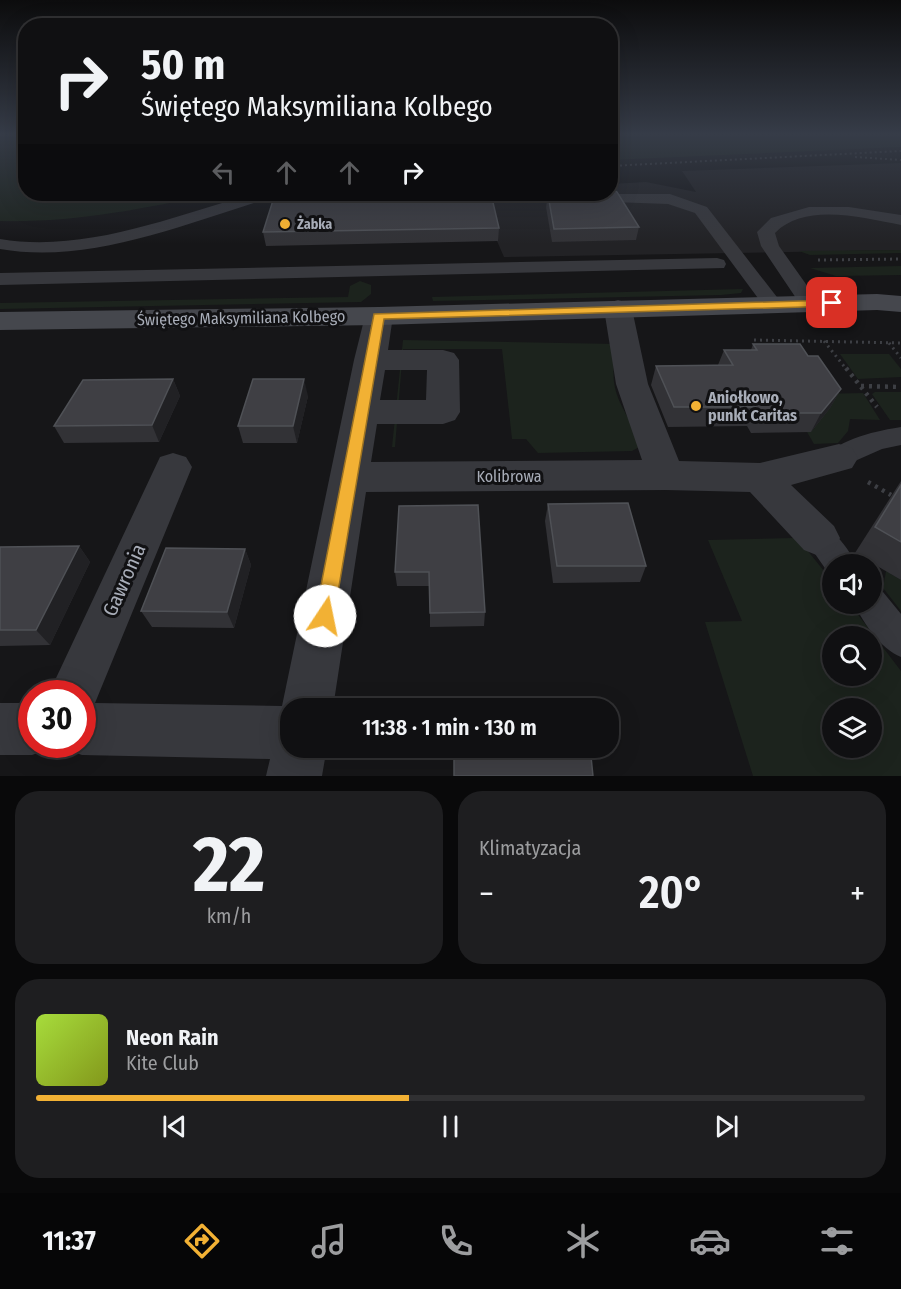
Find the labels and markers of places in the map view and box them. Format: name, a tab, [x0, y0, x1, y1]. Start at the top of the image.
place label: Żabka	[297, 215, 332, 233]
marker: Żabka	[278, 217, 292, 231]
pin	[806, 277, 857, 328]
place label: Aniołkowo, punkt Caritas	[707, 388, 797, 425]
marker: Aniołkowo, punkt Caritas	[689, 399, 703, 413]

